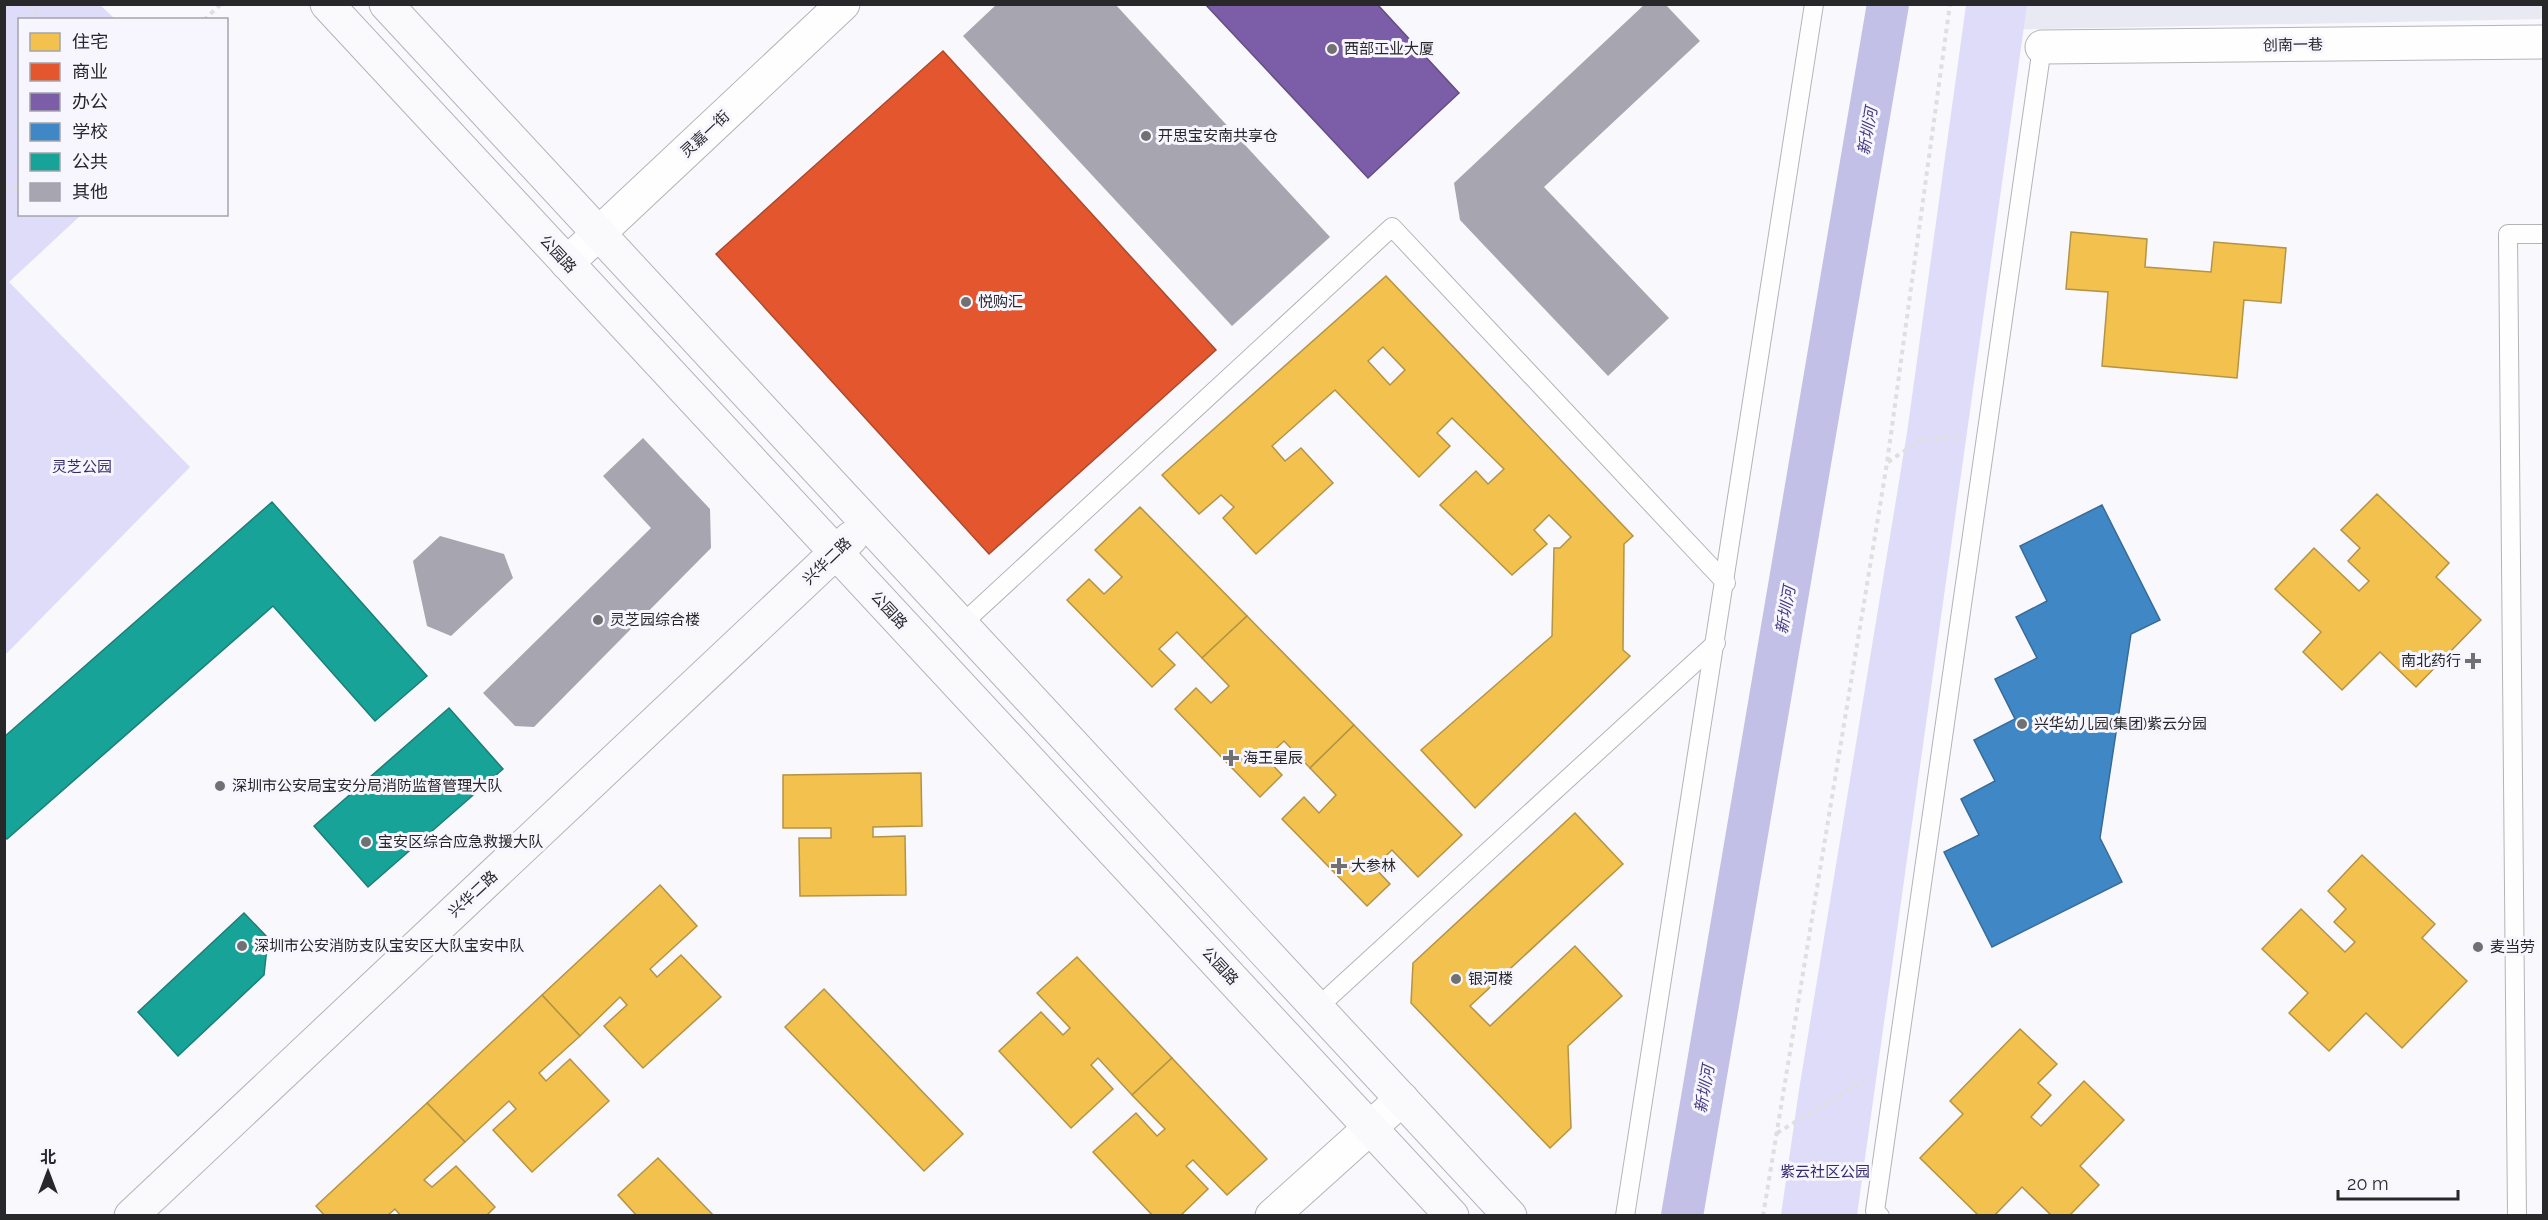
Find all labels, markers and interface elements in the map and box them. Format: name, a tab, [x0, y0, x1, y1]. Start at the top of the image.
legend	[18, 18, 228, 216]
text: 住宅	[72, 31, 108, 52]
street label: 创南一巷	[2263, 35, 2323, 55]
place label: 西部工业大厦	[1344, 40, 1434, 58]
marker: 西部工业大厦	[1325, 42, 1339, 56]
text: 商业	[72, 61, 108, 82]
text: 办公	[72, 91, 108, 112]
water label: 新圳河	[1854, 103, 1882, 156]
street label: 灵嘉一街	[677, 107, 733, 161]
text: 学校	[72, 121, 108, 142]
place label: 开思宝安南共享仓	[1158, 127, 1278, 145]
marker: 开思宝安南共享仓	[1139, 129, 1153, 143]
text: 公共	[72, 151, 108, 172]
text: 其他	[72, 181, 108, 202]
street label: 公园路	[536, 231, 580, 277]
place label: 悦购汇	[978, 293, 1023, 311]
marker: 悦购汇	[959, 295, 973, 309]
park label: 灵芝公园	[52, 458, 112, 476]
street label: 兴华二路	[799, 534, 855, 588]
water label: 新圳河	[1772, 582, 1800, 635]
street label: 公园路	[867, 587, 911, 633]
place label: 灵芝园综合楼	[610, 611, 700, 629]
marker: 灵芝园综合楼	[591, 613, 605, 627]
place label: 南北药行	[2401, 652, 2461, 670]
marker: 南北药行	[2466, 654, 2480, 668]
place label: 兴华幼儿园(集团)紫云分园	[2034, 715, 2207, 733]
marker: 兴华幼儿园(集团)紫云分园	[2015, 717, 2029, 731]
place label: 海王星辰	[1243, 749, 1303, 767]
marker: 海王星辰	[1224, 751, 1238, 765]
place label: 深圳市公安局宝安分局消防监督管理大队	[232, 777, 502, 795]
marker: 深圳市公安局宝安分局消防监督管理大队	[213, 779, 227, 793]
place label: 宝安区综合应急救援大队	[378, 833, 543, 851]
marker: 宝安区综合应急救援大队	[359, 835, 373, 849]
place label: 大参林	[1351, 857, 1396, 875]
marker: 大参林	[1332, 859, 1346, 873]
street label: 兴华二路	[445, 867, 501, 921]
place label: 深圳市公安消防支队宝安区大队宝安中队	[254, 937, 524, 955]
place label: 麦当劳	[2490, 938, 2535, 956]
marker: 深圳市公安消防支队宝安区大队宝安中队	[235, 939, 249, 953]
marker: 麦当劳	[2471, 940, 2485, 954]
street label: 公园路	[1198, 943, 1242, 989]
place label: 银河楼	[1468, 970, 1513, 988]
marker: 银河楼	[1449, 972, 1463, 986]
water label: 新圳河	[1691, 1061, 1719, 1114]
north arrow	[18, 1142, 78, 1202]
text: 北	[40, 1148, 56, 1167]
park label: 紫云社区公园	[1780, 1163, 1870, 1181]
scale bar	[2338, 1163, 2458, 1201]
text: 20 m	[2347, 1173, 2389, 1194]

